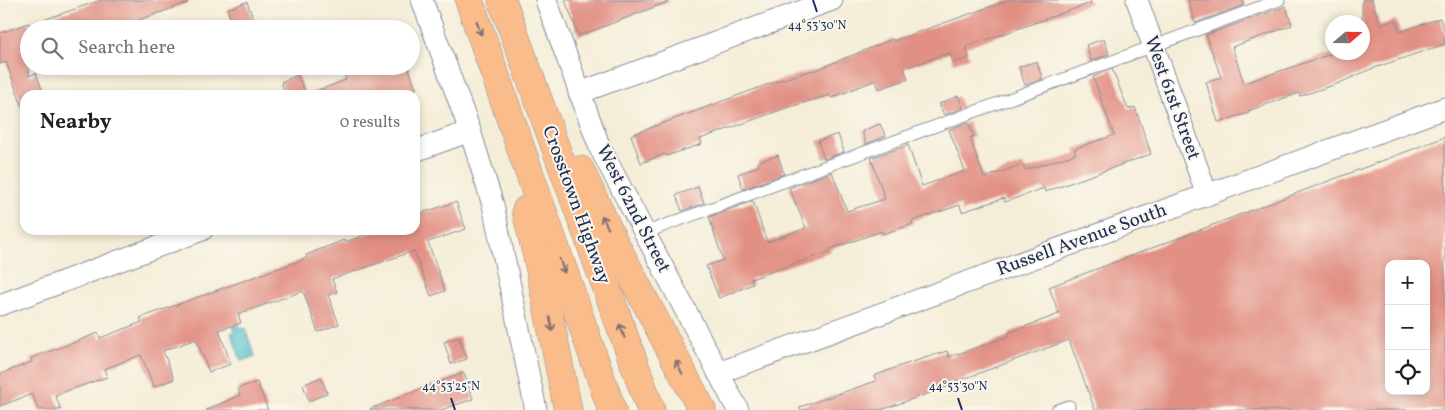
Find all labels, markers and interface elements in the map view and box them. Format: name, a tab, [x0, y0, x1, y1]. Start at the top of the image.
north arrow	[1325, 15, 1370, 60]
text: 44°53'30"N	[788, 18, 846, 34]
one-way arrow	[475, 19, 484, 35]
search box	[20, 20, 420, 75]
street label: West 61st Street	[1137, 32, 1207, 164]
icon: search	[38, 34, 66, 62]
text: Search here	[78, 35, 175, 61]
text: Nearby	[40, 108, 111, 137]
text: 0 results	[340, 112, 400, 134]
street label: Crosstown Highway	[535, 122, 617, 288]
street label: West 62nd Street	[589, 140, 677, 278]
street label: Russell Avenue South	[993, 197, 1171, 283]
one-way arrow	[600, 215, 609, 230]
one-way arrow	[558, 258, 567, 274]
map controls	[1385, 260, 1430, 395]
button: +	[1385, 260, 1430, 305]
button: −	[1385, 305, 1430, 350]
one-way arrow	[547, 316, 556, 332]
one-way arrow	[617, 324, 626, 339]
button: locate	[1385, 350, 1430, 395]
one-way arrow	[674, 359, 684, 374]
text: 44°53'25"N	[422, 379, 480, 395]
text: 44°53'30"N	[929, 379, 987, 395]

